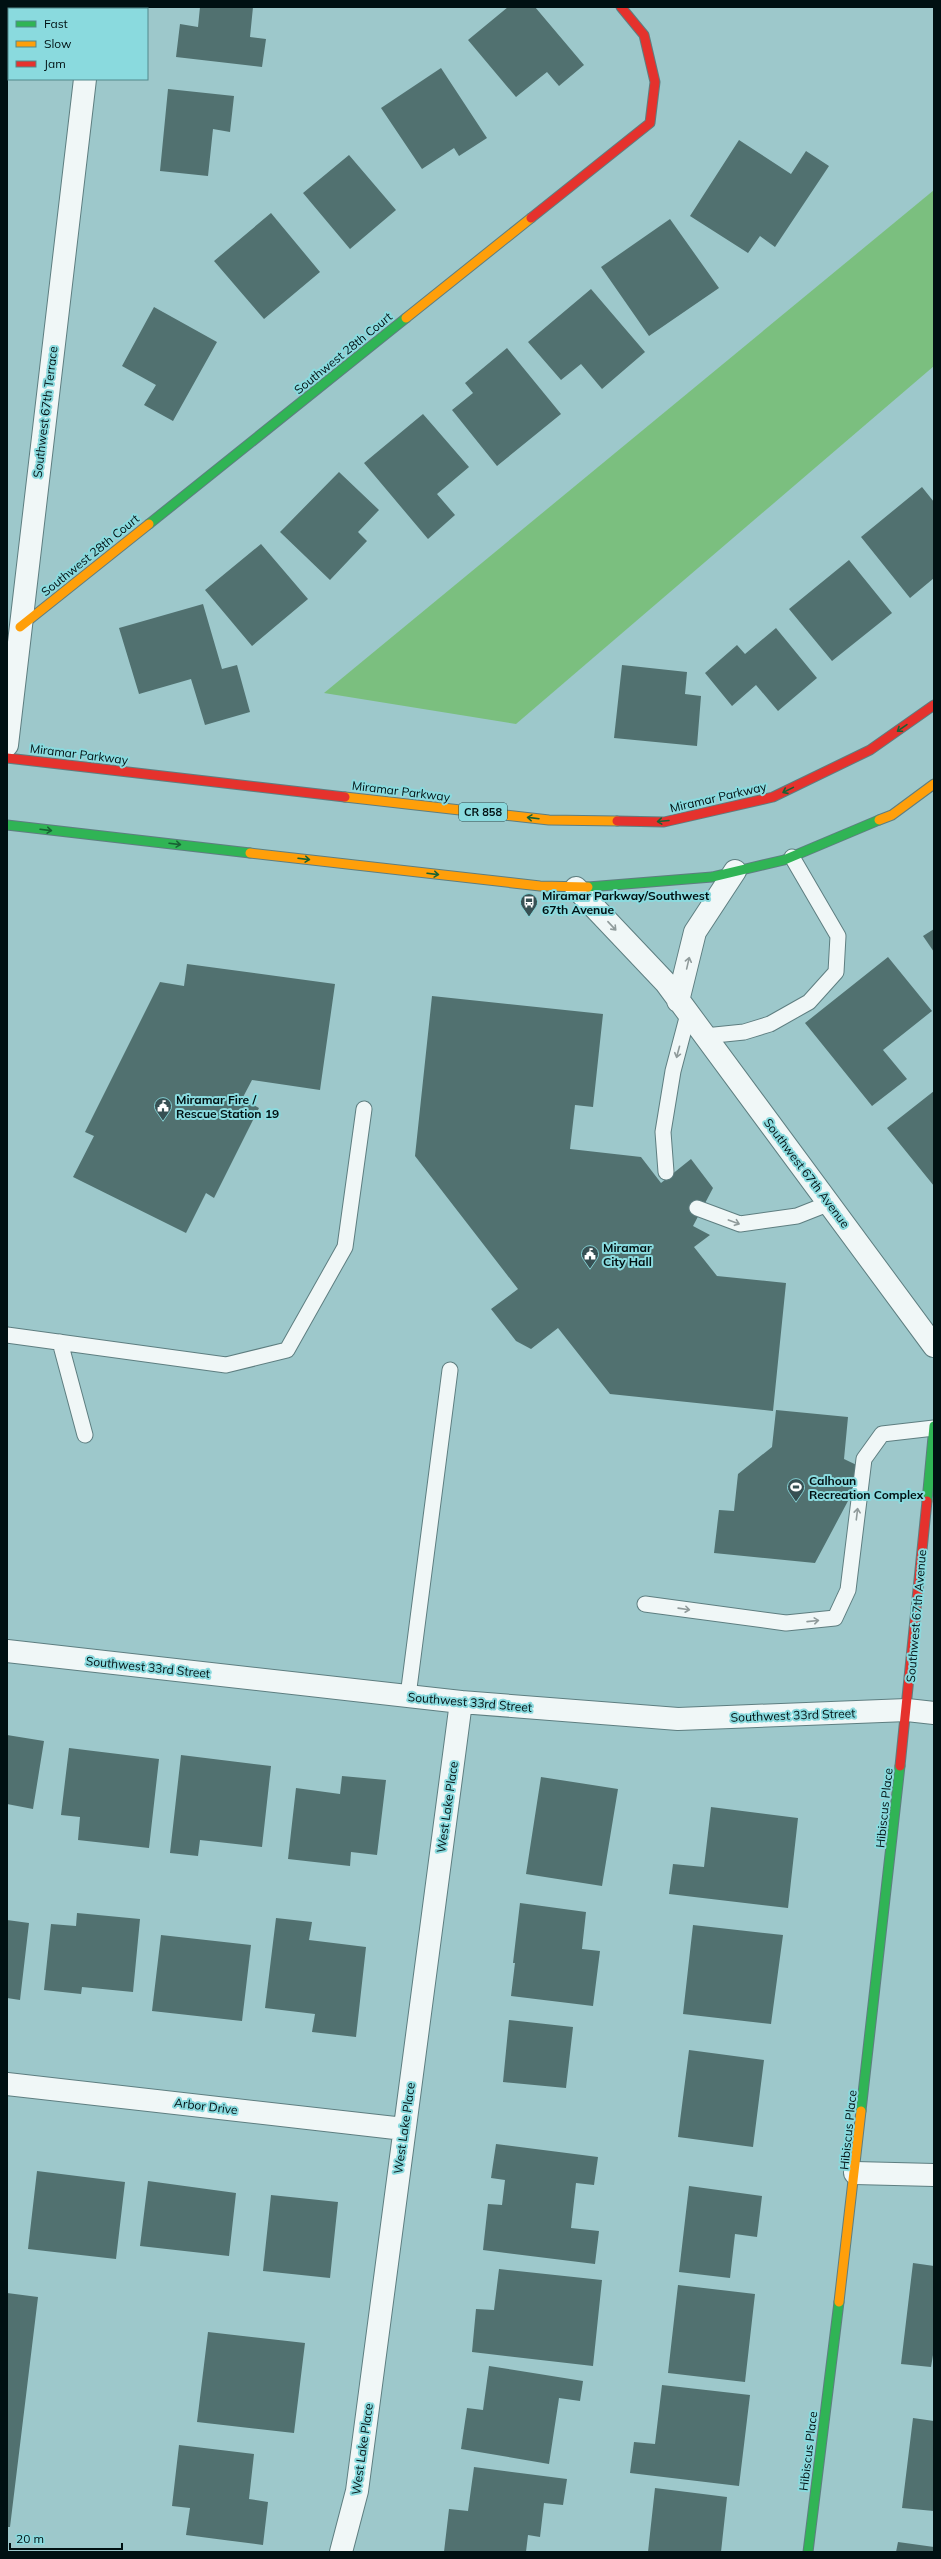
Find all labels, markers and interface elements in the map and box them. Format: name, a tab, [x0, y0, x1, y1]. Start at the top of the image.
legend	[8, 8, 148, 80]
text: Fast	[44, 16, 68, 31]
text: Slow	[44, 36, 72, 51]
text: Jam	[44, 56, 66, 71]
street label: Southwest 28th Court	[291, 309, 395, 397]
street label: Southwest 67th Terrace	[29, 345, 61, 479]
street label: Southwest 28th Court	[38, 511, 142, 599]
one-way arrow	[897, 724, 908, 732]
street label: Miramar Parkway	[29, 741, 130, 768]
street label: Miramar Parkway	[351, 778, 452, 805]
street label: Miramar Parkway	[668, 778, 768, 815]
one-way arrow	[783, 787, 795, 794]
road number: CR 858	[459, 803, 507, 821]
one-way arrow	[527, 814, 540, 822]
one-way arrow	[657, 817, 670, 824]
one-way arrow	[39, 826, 52, 833]
one-way arrow	[168, 841, 181, 848]
one-way arrow	[297, 855, 310, 863]
one-way arrow	[426, 870, 439, 878]
place label: Miramar Parkway/Southwest 67th Avenue	[542, 888, 710, 917]
bus stop icon: Miramar Parkway/Southwest 67th Avenue	[519, 892, 539, 917]
one-way arrow	[607, 921, 617, 931]
one-way arrow	[684, 956, 692, 969]
one-way arrow	[674, 1045, 682, 1058]
place label: Miramar Fire / Rescue Station 19	[176, 1092, 279, 1121]
public building icon: Miramar Fire / Rescue Station 19	[153, 1096, 173, 1121]
street label: Southwest 67th Avenue	[761, 1115, 853, 1231]
one-way arrow	[727, 1218, 739, 1226]
place label: Miramar City Hall	[603, 1240, 652, 1269]
public building icon: Miramar City Hall	[580, 1244, 600, 1269]
place label: Calhoun Recreation Complex	[809, 1473, 924, 1502]
sports icon: Calhoun Recreation Complex	[786, 1477, 806, 1502]
one-way arrow	[853, 1508, 861, 1521]
street label: Southwest 67th Avenue	[903, 1549, 929, 1683]
one-way arrow	[677, 1605, 690, 1613]
one-way arrow	[806, 1617, 819, 1624]
street label: Southwest 33rd Street	[85, 1653, 211, 1681]
street label: Southwest 33rd Street	[407, 1689, 533, 1715]
street label: Southwest 33rd Street	[730, 1705, 856, 1725]
street label: West Lake Place	[433, 1760, 461, 1854]
street label: Hibiscus Place	[872, 1767, 896, 1849]
street label: West Lake Place	[390, 2081, 418, 2175]
street label: Hibiscus Place	[836, 2089, 860, 2171]
street label: Arbor Drive	[173, 2095, 239, 2117]
street label: West Lake Place	[348, 2402, 376, 2496]
street label: Hibiscus Place	[796, 2410, 820, 2492]
scale bar	[10, 2525, 122, 2551]
text: 20 m	[16, 2531, 44, 2546]

